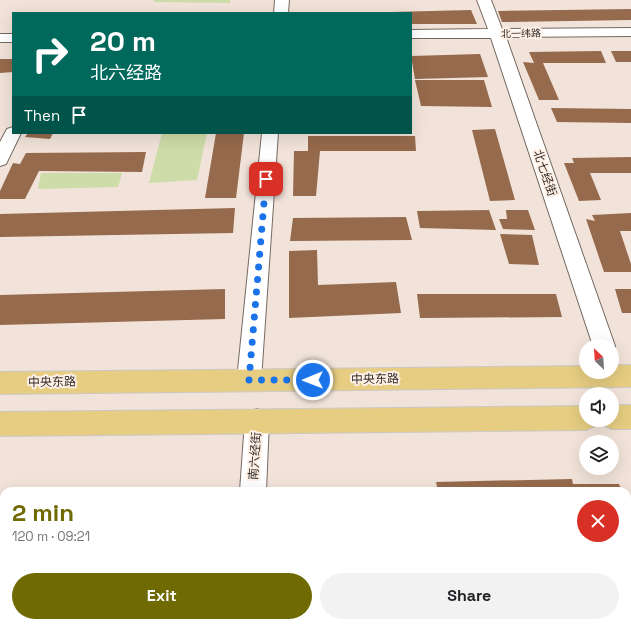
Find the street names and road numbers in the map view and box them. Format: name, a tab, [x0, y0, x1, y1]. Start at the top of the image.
street label: 北一纬路	[501, 27, 541, 40]
street label: 北七经街	[530, 148, 560, 198]
street label: 中央东路	[351, 371, 399, 387]
street label: 中央东路	[28, 374, 76, 390]
street label: 南六经街	[245, 431, 265, 481]

